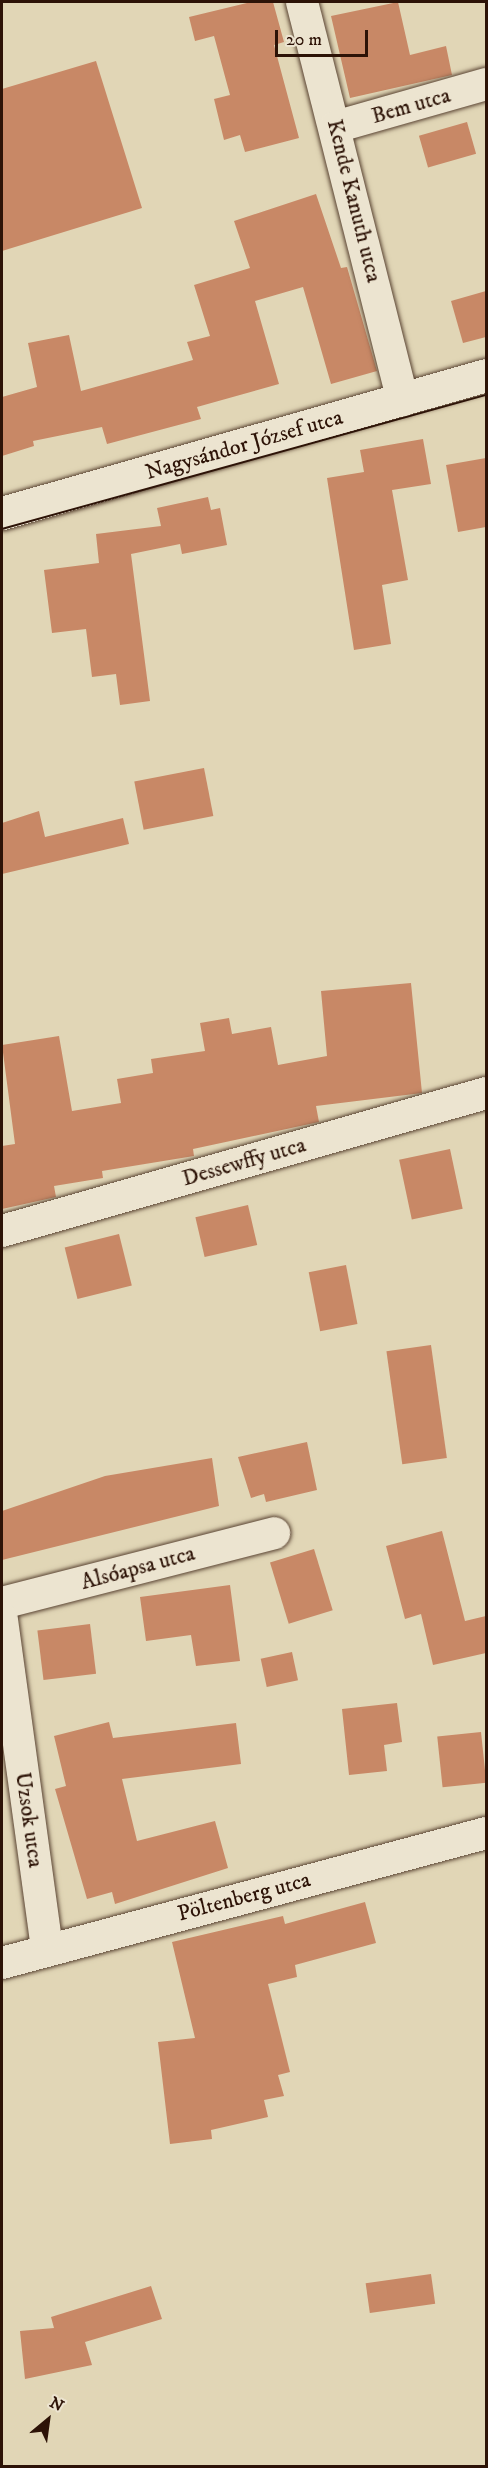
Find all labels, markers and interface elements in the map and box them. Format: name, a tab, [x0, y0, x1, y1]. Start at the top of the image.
scale bar	[278, 18, 371, 56]
text: 20 m	[286, 29, 322, 51]
street label: Bem utca	[369, 82, 453, 130]
street label: Kende Kanuth utca	[321, 117, 387, 285]
street label: Nagysándor József utca	[142, 404, 346, 486]
street label: Dessewffy utca	[179, 1132, 309, 1192]
street label: Alsóapsa utca	[78, 1540, 198, 1596]
street label: Uzsok utca	[9, 1771, 49, 1869]
street label: Pöltenberg utca	[175, 1867, 313, 1927]
north arrow	[18, 2390, 78, 2450]
text: N	[46, 2392, 67, 2416]

